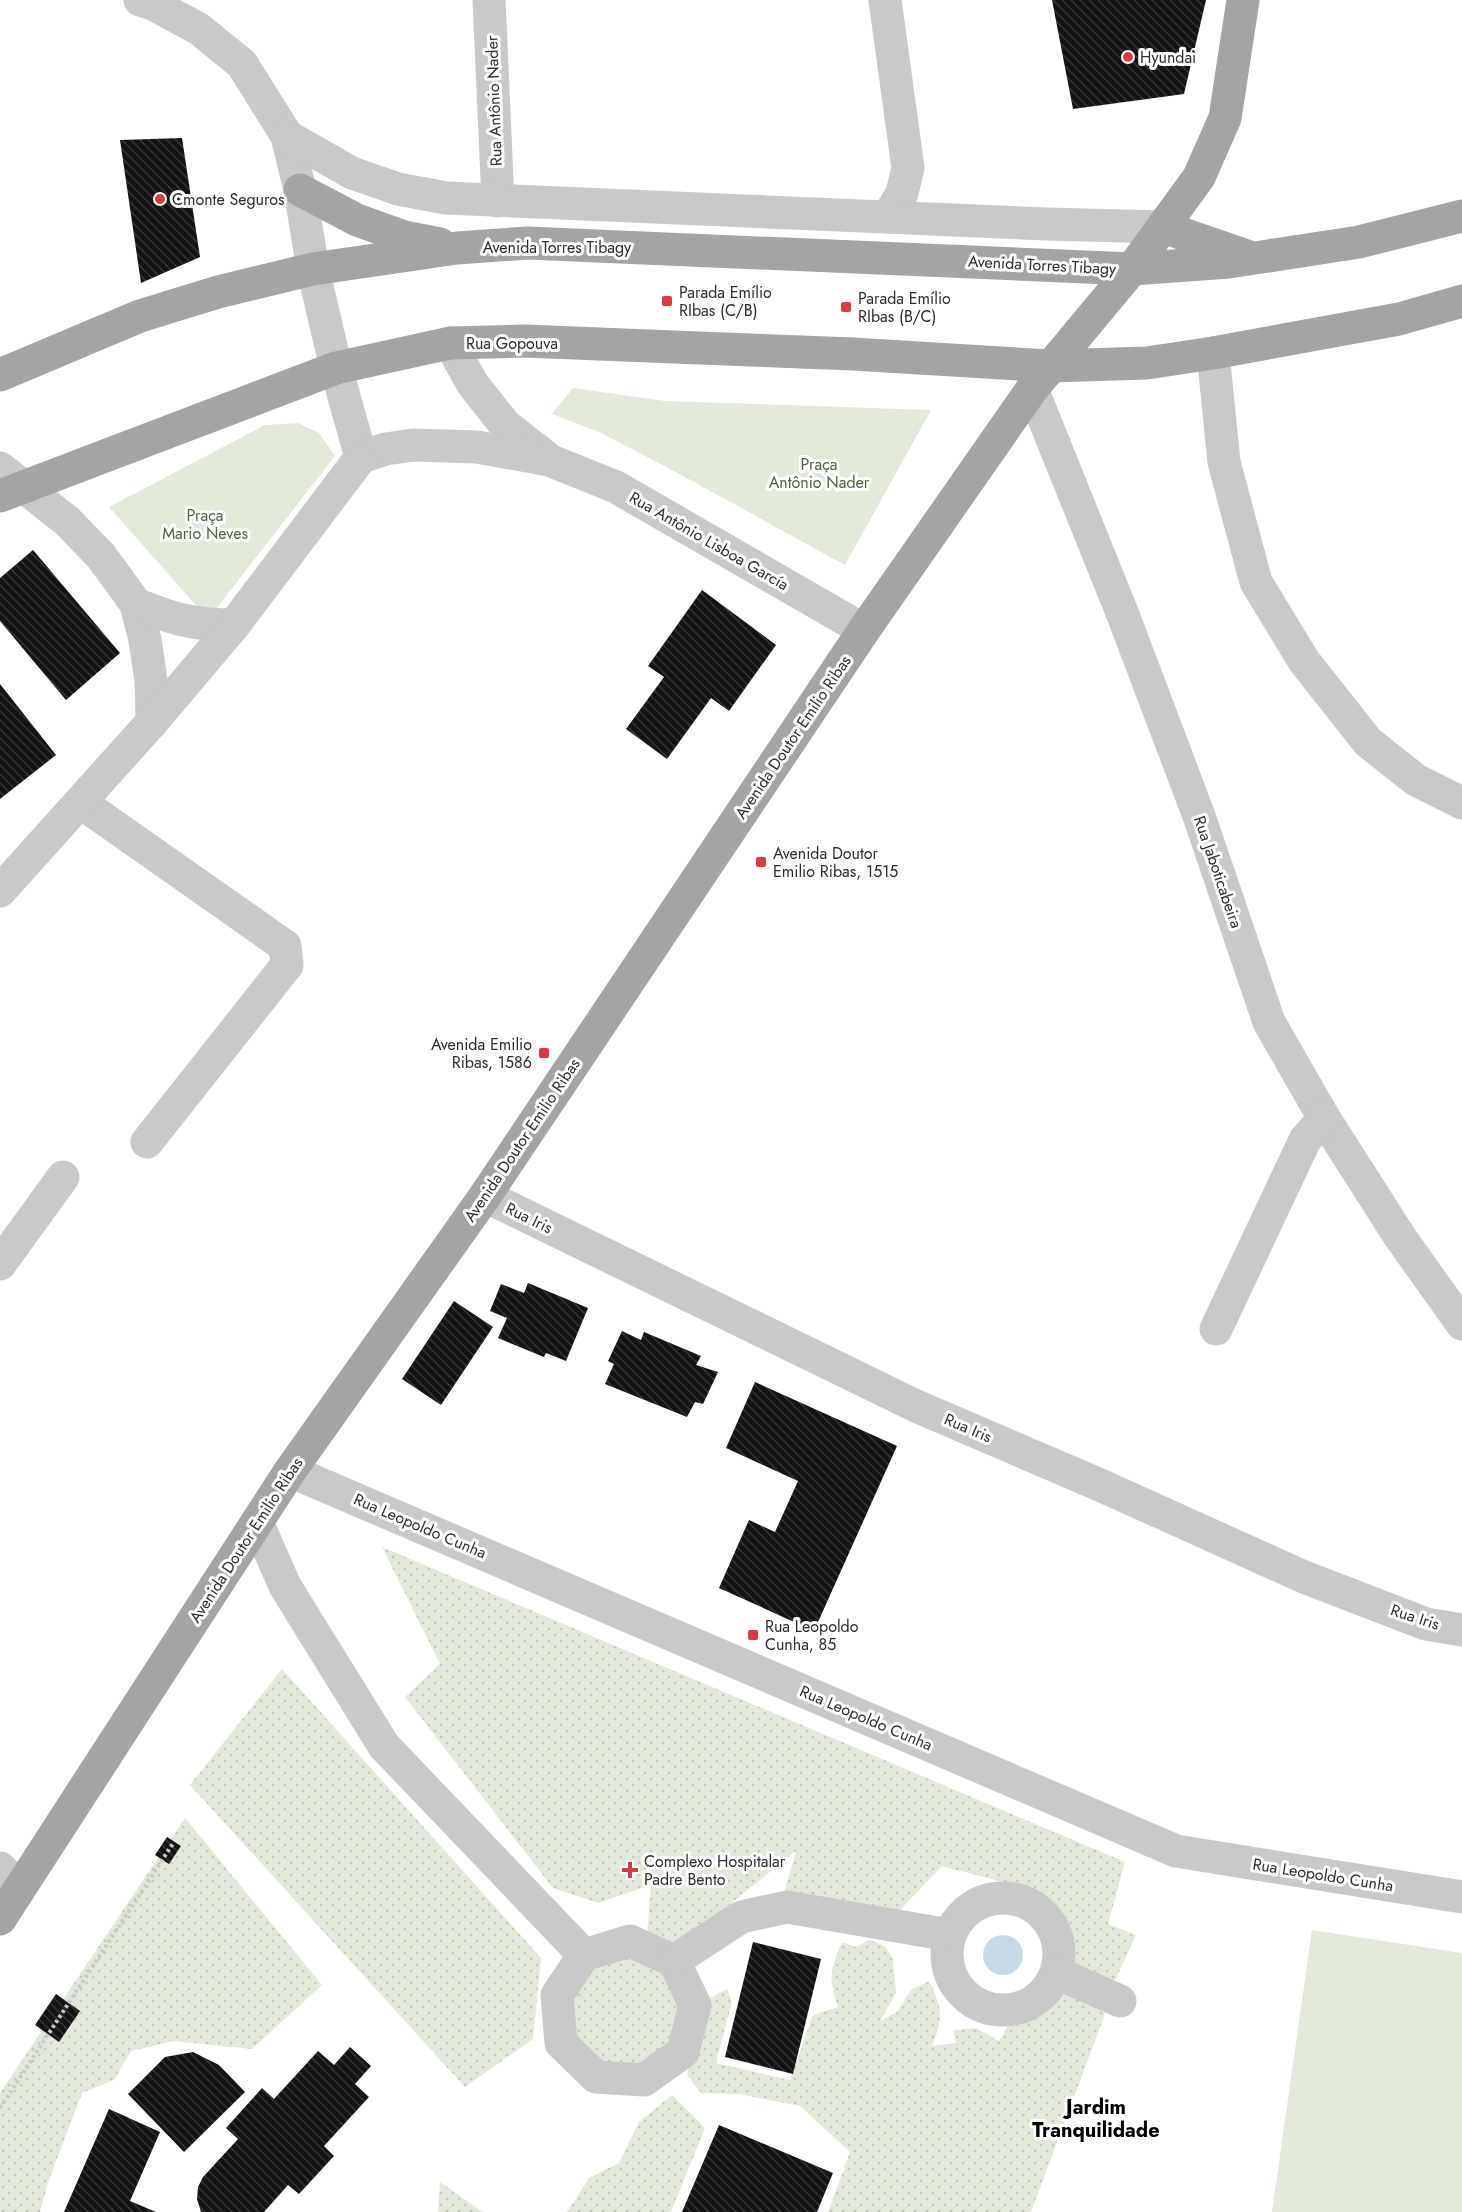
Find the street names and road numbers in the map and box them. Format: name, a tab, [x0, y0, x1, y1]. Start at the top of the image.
street label: Rua Antônio Nader	[480, 35, 508, 167]
street label: Avenida Torres Tibagy	[483, 236, 632, 259]
street label: Avenida Torres Tibagy	[967, 250, 1118, 280]
street label: Rua Gopouva	[466, 332, 558, 355]
street label: Rua Antônio Lisboa García	[625, 486, 793, 596]
street label: Avenida Doutor Emilio Ribas	[729, 651, 857, 823]
street label: Rua Jaboticabeira	[1188, 813, 1248, 931]
street label: Avenida Doutor Emilio Ribas	[458, 1054, 586, 1226]
street label: Rua Iris	[502, 1197, 556, 1239]
street label: Rua Iris	[941, 1408, 995, 1448]
street label: Avenida Doutor Emilio Ribas	[184, 1453, 308, 1627]
street label: Rua Leopoldo Cunha	[350, 1488, 490, 1564]
street label: Rua Iris	[1388, 1598, 1442, 1636]
street label: Rua Leopoldo Cunha	[796, 1680, 936, 1756]
street label: Rua Leopoldo Cunha	[1251, 1853, 1395, 1897]

